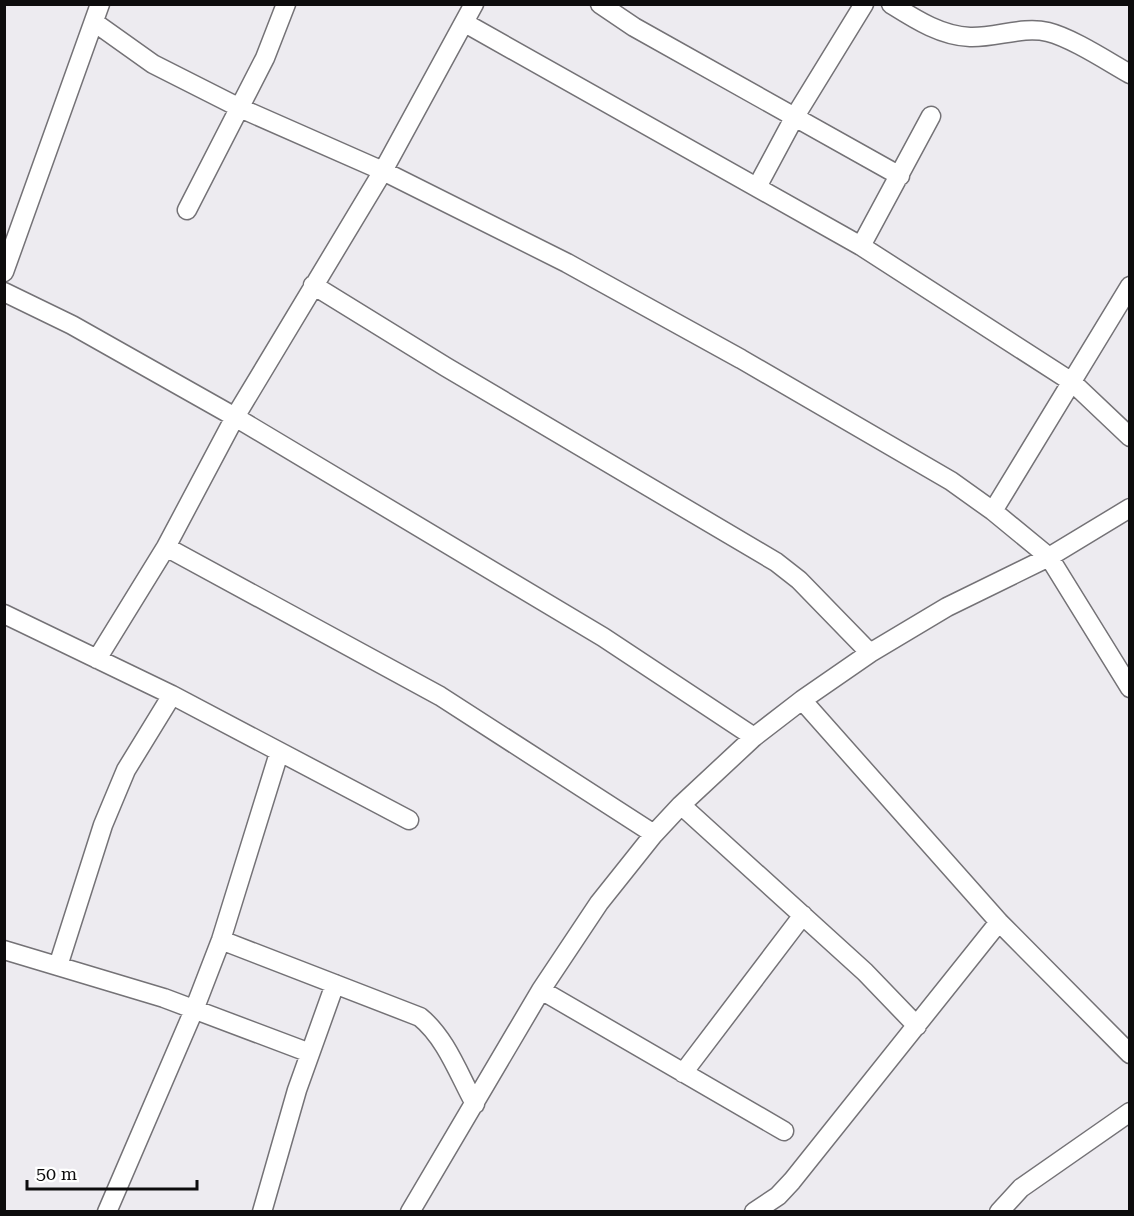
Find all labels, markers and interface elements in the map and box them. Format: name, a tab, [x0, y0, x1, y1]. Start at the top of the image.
scale bar	[27, 1153, 196, 1191]
text: 50 m	[36, 1163, 77, 1184]

